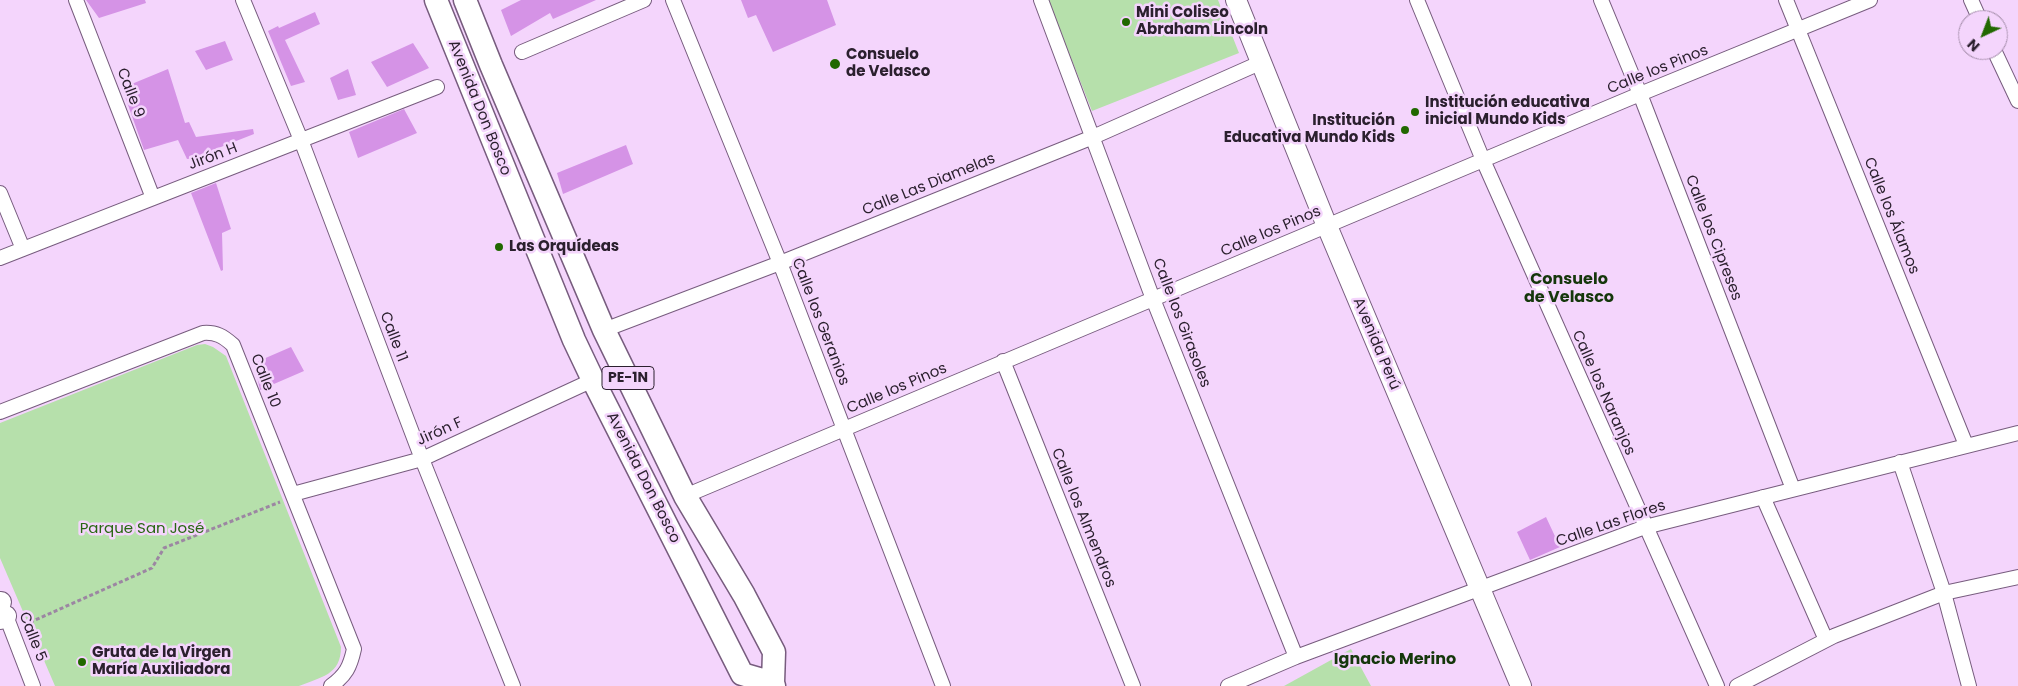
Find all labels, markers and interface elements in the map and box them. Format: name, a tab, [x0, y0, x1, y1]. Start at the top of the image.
place label: Mini Coliseo Abraham Lincoln	[1136, 4, 1268, 39]
north arrow	[1958, 10, 2008, 60]
marker: Mini Coliseo Abraham Lincoln	[1120, 16, 1132, 28]
text: N	[1963, 34, 1984, 56]
street label: Avenida Don Bosco	[444, 38, 514, 178]
street label: Calle los Pinos	[1605, 42, 1711, 98]
place label: Consuelo de Velasco	[846, 46, 930, 81]
marker: Consuelo de Velasco	[828, 57, 842, 71]
street label: Calle 9	[112, 66, 148, 120]
place label: Institución educativa inicial Mundo Kids	[1425, 94, 1590, 129]
marker: Institución educativa inicial Mundo Kids	[1409, 106, 1421, 118]
place label: Institución Educativa Mundo Kids	[1224, 112, 1395, 147]
marker: Institución Educativa Mundo Kids	[1399, 124, 1411, 136]
street label: Jirón H	[186, 139, 240, 175]
street label: Calle Las Diamelas	[860, 150, 998, 220]
street label: Calle los Álamos	[1859, 155, 1923, 277]
street label: Calle los Cipreses	[1681, 173, 1745, 303]
street label: Calle los Pinos	[1218, 203, 1324, 261]
place label: Las Orquídeas	[509, 238, 619, 256]
marker: Las Orquídeas	[493, 241, 505, 253]
street label: Calle los Geranios	[787, 256, 853, 388]
street label: Calle los Girasoles	[1148, 256, 1214, 390]
district label: Consuelo de Velasco	[1524, 270, 1614, 308]
street label: Avenida Perú	[1348, 295, 1404, 393]
street label: Calle 11	[375, 309, 411, 365]
street label: Calle los Naranjos	[1567, 328, 1639, 458]
street label: Calle 10	[246, 351, 284, 411]
street label: Calle los Pinos	[844, 360, 950, 418]
road number: PE-1N	[602, 366, 654, 389]
street label: Avenida Don Bosco	[602, 410, 684, 546]
street label: Jirón F	[414, 414, 466, 450]
street label: Calle los Almendros	[1047, 446, 1119, 590]
street label: Calle Las Flores	[1554, 497, 1668, 551]
park label: Parque San José	[80, 520, 204, 538]
street label: Calle 5	[14, 610, 50, 664]
place label: Gruta de la Virgen María Auxiliadora	[92, 644, 231, 679]
district label: Ignacio Merino	[1334, 650, 1456, 670]
marker: Gruta de la Virgen María Auxiliadora	[76, 656, 88, 668]

